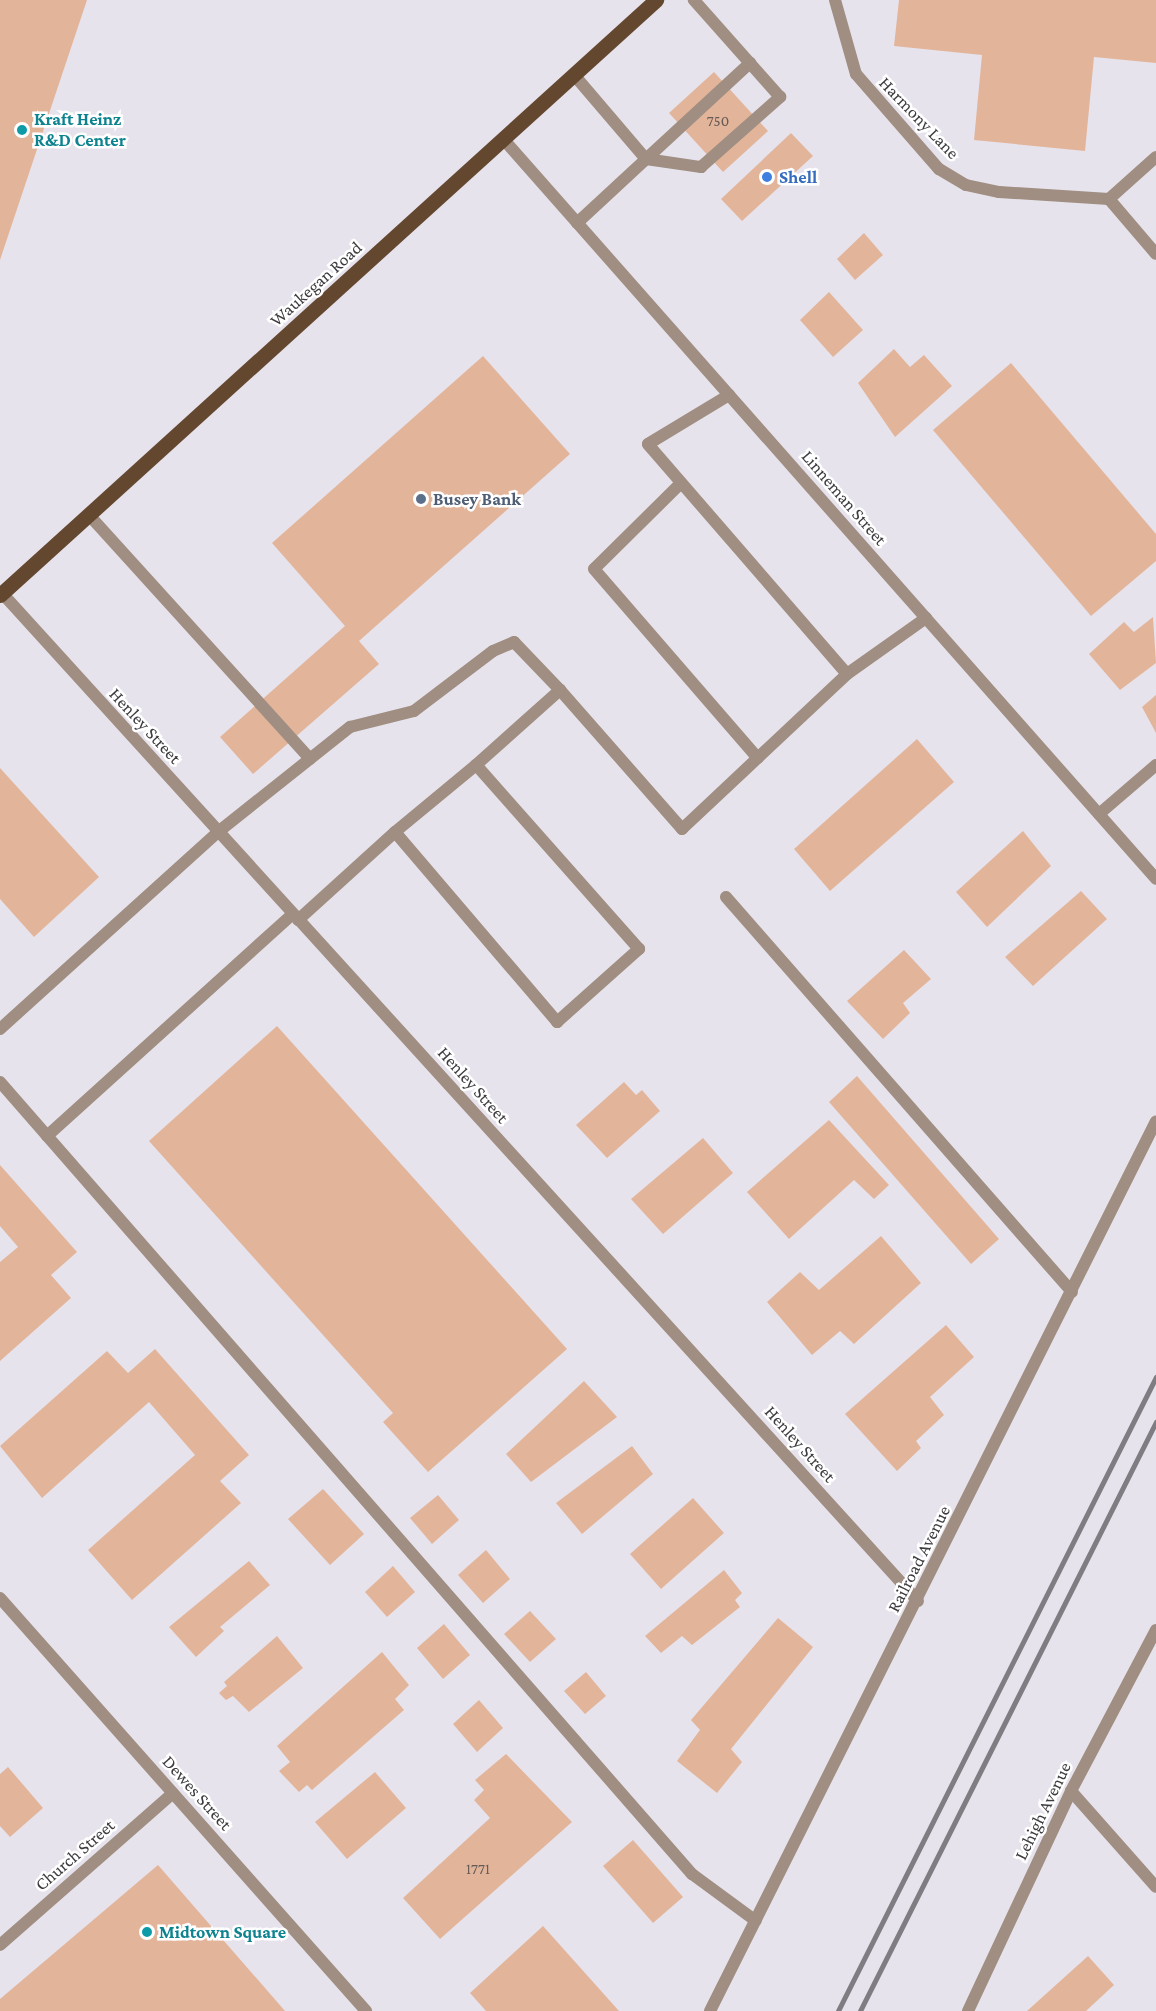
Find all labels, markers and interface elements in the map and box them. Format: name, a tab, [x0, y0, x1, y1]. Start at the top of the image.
street label: Harmony Lane	[874, 72, 964, 164]
place label: Kraft Heinz R&D Center	[34, 109, 126, 152]
house number: 750	[707, 113, 729, 131]
marker: Kraft Heinz R&D Center	[15, 123, 29, 137]
place label: Shell	[779, 166, 817, 188]
marker: Shell	[760, 170, 774, 184]
street label: Waukegan Road	[266, 237, 366, 331]
street label: Linneman Street	[797, 446, 891, 550]
place label: Busey Bank	[433, 488, 521, 510]
marker: Busey Bank	[414, 492, 428, 506]
street label: Henley Street	[104, 684, 186, 768]
street label: Henley Street	[433, 1042, 513, 1128]
street label: Henley Street	[760, 1401, 840, 1487]
street label: Railroad Avenue	[883, 1502, 955, 1616]
street label: Dewes Street	[158, 1751, 236, 1835]
street label: Lehigh Avenue	[1010, 1759, 1076, 1863]
street label: Church Street	[31, 1815, 119, 1895]
house number: 1771	[466, 1861, 490, 1879]
place label: Midtown Square	[159, 1921, 286, 1943]
marker: Midtown Square	[140, 1925, 154, 1939]

